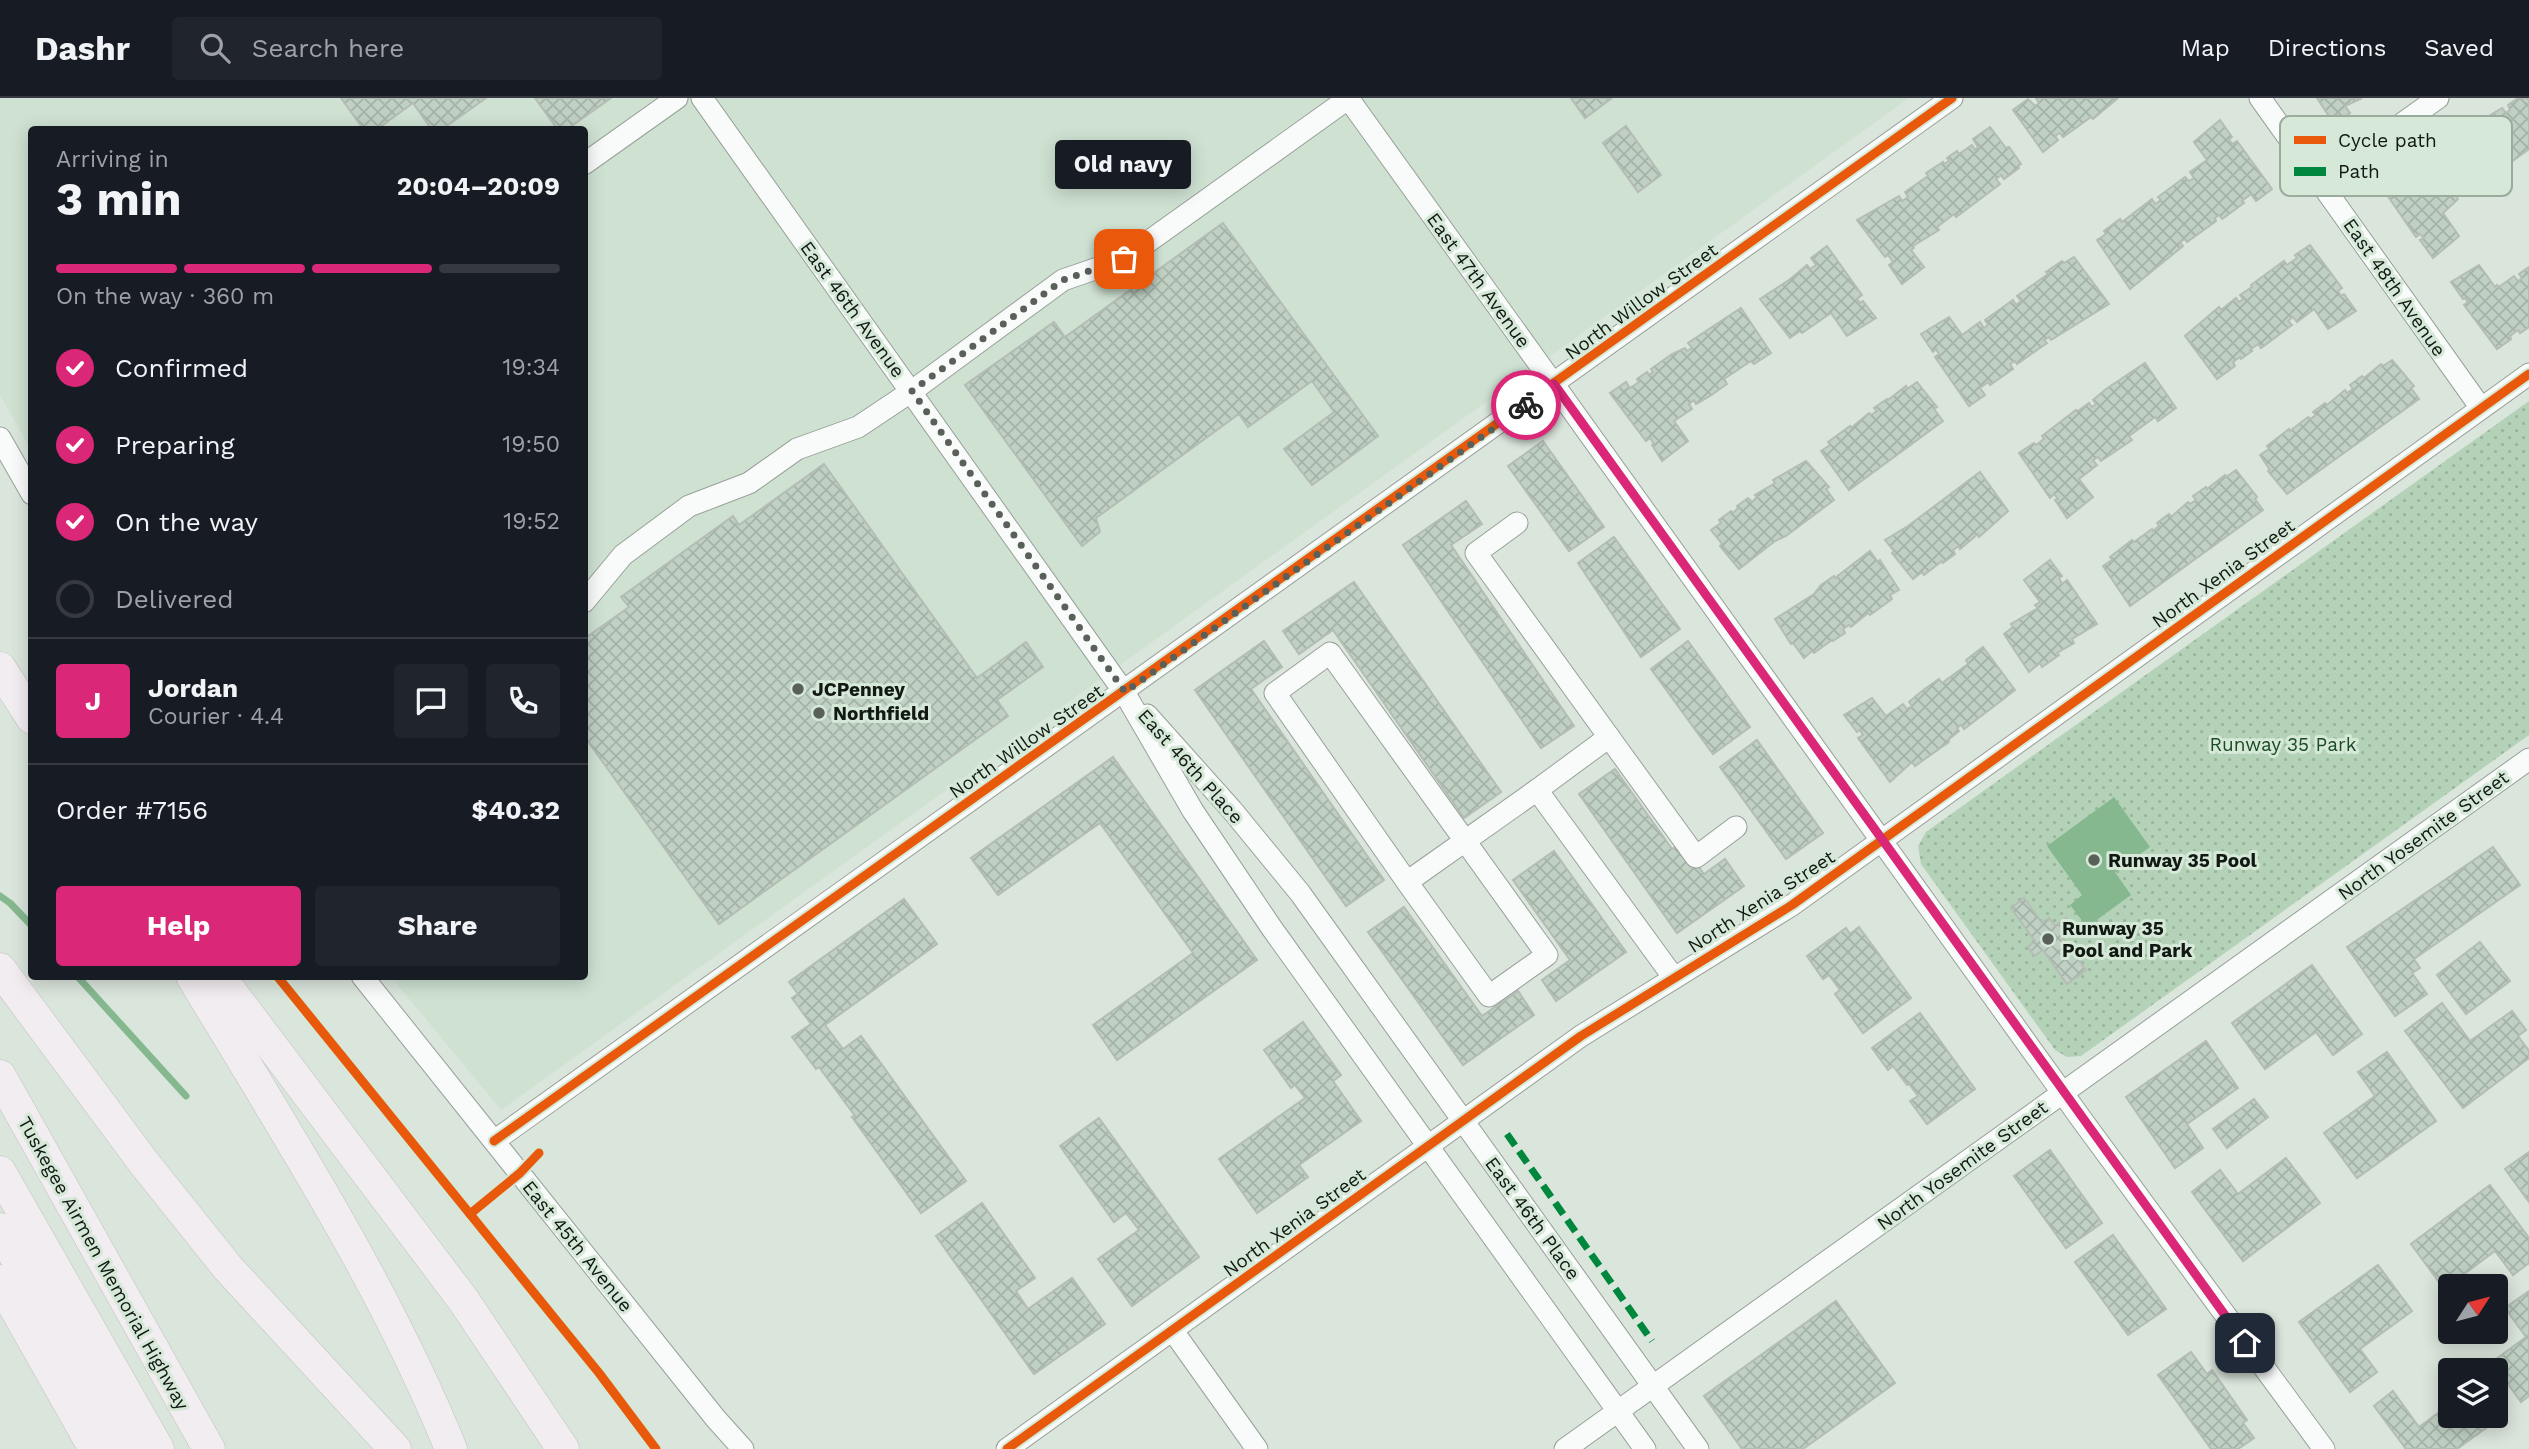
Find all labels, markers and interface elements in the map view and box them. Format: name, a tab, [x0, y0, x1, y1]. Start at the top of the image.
search box	[172, 17, 662, 80]
text: Dashr	[35, 29, 130, 68]
icon: search	[196, 29, 234, 67]
text: Search here	[252, 33, 404, 63]
text: Map	[2181, 34, 2230, 62]
text: Directions	[2268, 34, 2386, 62]
text: Saved	[2424, 34, 2494, 62]
legend	[2280, 116, 2512, 196]
text: Cycle path	[2338, 129, 2437, 152]
callout: Old navy	[1056, 140, 1192, 189]
text: Arriving in	[56, 146, 169, 173]
text: Old navy	[1074, 151, 1172, 178]
text: Path	[2338, 160, 2380, 183]
text: 20:04–20:09	[397, 171, 560, 201]
text: 3 min	[56, 172, 182, 226]
street label: East 47th Avenue	[1422, 208, 1535, 352]
street label: East 48th Avenue	[2338, 214, 2451, 361]
pin	[1094, 229, 1154, 289]
street label: East 46th Avenue	[795, 237, 910, 382]
street label: North Willow Street	[1560, 238, 1722, 365]
icon: bag	[1105, 240, 1143, 278]
text: On the way · 360 m	[56, 283, 274, 310]
icon: check	[56, 349, 94, 387]
text: Confirmed	[115, 353, 248, 383]
text: 19:34	[503, 354, 560, 381]
courier	[1491, 370, 1561, 440]
icon: bike	[1507, 386, 1545, 424]
icon: check	[56, 426, 94, 464]
text: Preparing	[115, 430, 235, 460]
text: 19:50	[502, 431, 560, 458]
icon: check	[56, 503, 94, 541]
text: On the way	[115, 507, 258, 537]
text: 19:52	[503, 508, 560, 535]
street label: North Xenia Street	[2147, 514, 2299, 633]
text: Delivered	[115, 584, 234, 614]
button: chat	[394, 664, 468, 738]
button: phone	[486, 664, 560, 738]
text: Jordan	[148, 673, 238, 703]
place label: JCPenney	[812, 678, 905, 701]
street label: North Willow Street	[945, 679, 1108, 803]
marker: JCPenney	[790, 681, 806, 697]
text: J	[85, 686, 101, 716]
place label: Northfield	[833, 702, 929, 725]
text: Courier · 4.4	[148, 703, 284, 730]
street label: East 46th Place	[1133, 704, 1248, 828]
marker: Northfield	[811, 705, 827, 721]
park label: Runway 35 Park	[2210, 733, 2357, 756]
street label: North Yosemite Street	[2333, 766, 2513, 905]
text: Order #7156	[56, 795, 208, 825]
text: $40.32	[472, 795, 560, 825]
street label: North Xenia Street	[1683, 845, 1839, 958]
place label: Runway 35 Pool	[2108, 849, 2258, 872]
marker: Runway 35 Pool	[2086, 852, 2102, 868]
button: Help	[56, 886, 301, 966]
button: Share	[315, 886, 560, 966]
place label: Runway 35 Pool and Park	[2062, 917, 2193, 962]
marker: Runway 35 Pool and Park	[2040, 931, 2056, 947]
street label: North Yosemite Street	[1872, 1096, 2052, 1235]
street label: Tuskegee Airmen Memorial Highway	[13, 1113, 194, 1414]
street label: East 46th Place	[1480, 1152, 1585, 1284]
street label: North Xenia Street	[1218, 1163, 1370, 1282]
street label: East 45th Avenue	[517, 1176, 638, 1317]
north arrow	[2438, 1274, 2508, 1344]
map controls	[2438, 1274, 2508, 1428]
pin	[2215, 1313, 2275, 1373]
icon: home	[2226, 1324, 2264, 1362]
button: layers	[2438, 1358, 2508, 1428]

